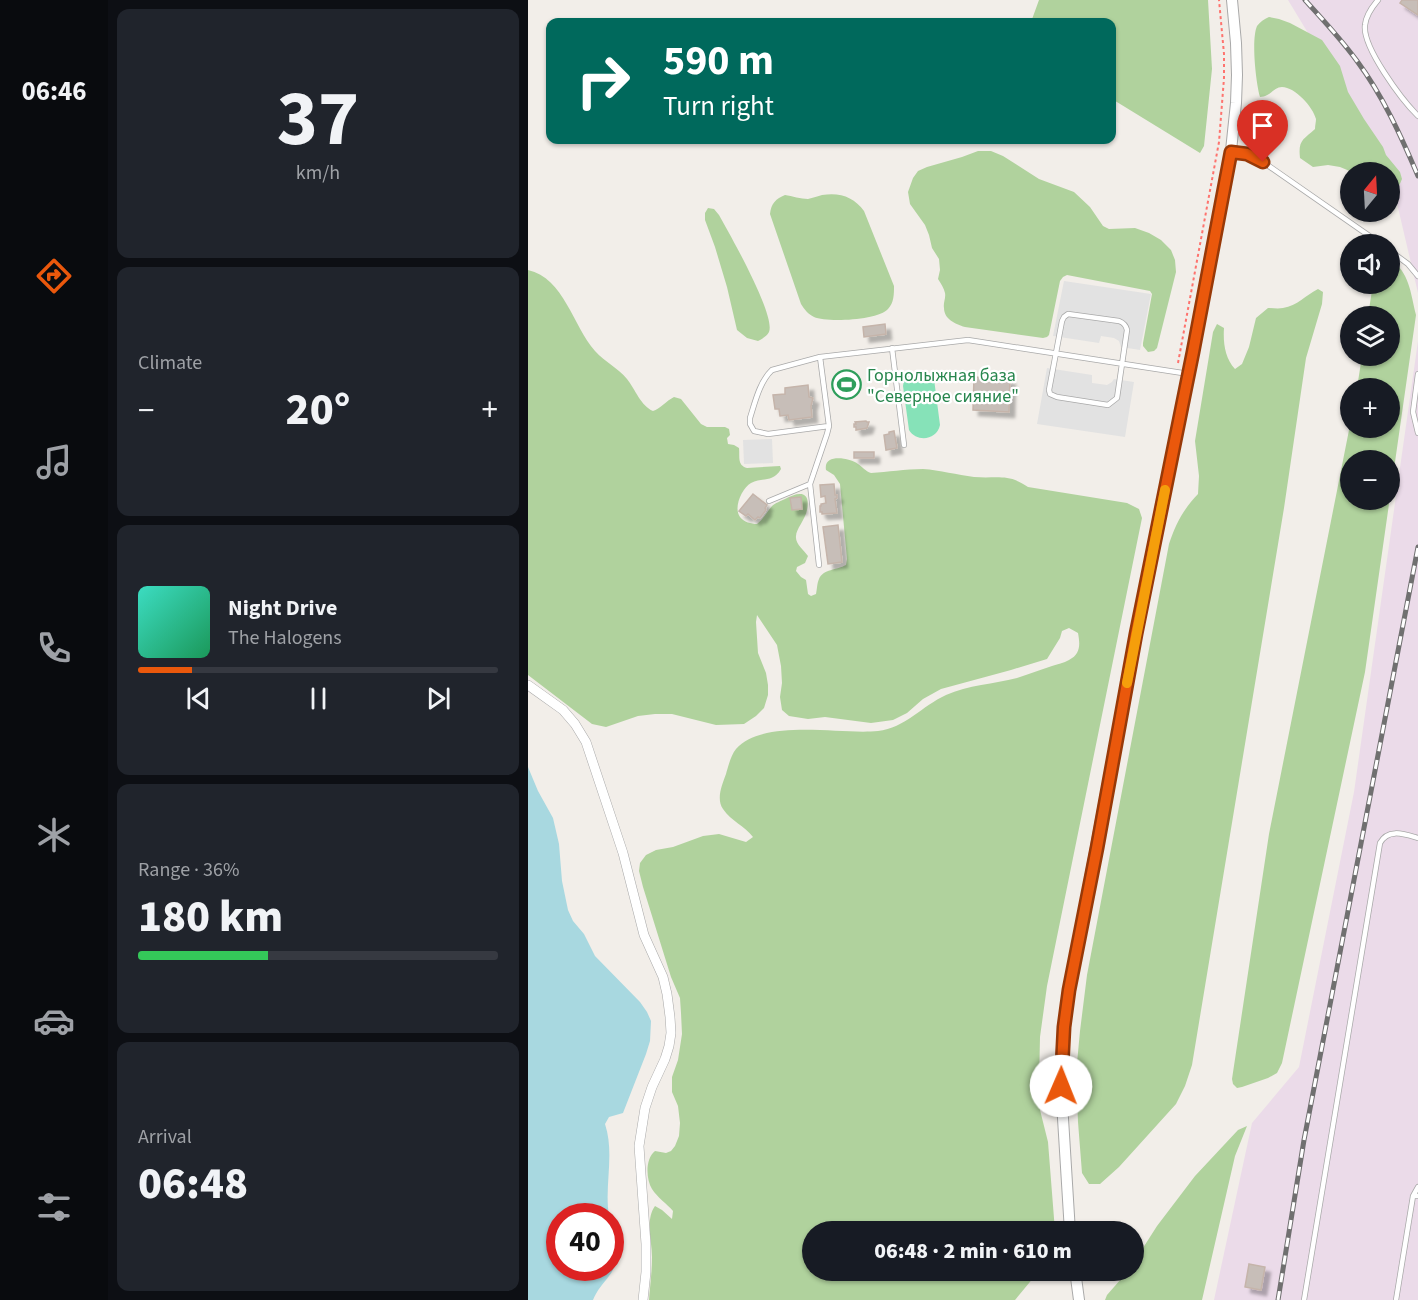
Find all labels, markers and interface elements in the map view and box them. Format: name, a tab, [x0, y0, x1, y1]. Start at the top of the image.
text: 590 m	[663, 31, 774, 91]
icon: right	[564, 42, 642, 120]
text: 37	[277, 64, 359, 175]
text: 06:46	[21, 72, 87, 111]
text: Turn right	[663, 87, 774, 126]
pin	[1237, 100, 1288, 162]
icon: arrive	[1246, 109, 1279, 142]
text: km/h	[296, 159, 340, 187]
north arrow	[1340, 162, 1400, 222]
map controls	[1340, 162, 1400, 510]
button: sound	[1340, 234, 1400, 294]
icon: directions	[33, 255, 75, 297]
button: layers	[1340, 306, 1400, 366]
text: Climate	[138, 349, 202, 377]
place label: Горнолыжная база "Северное сияние"	[867, 363, 1019, 409]
sports icon: Горнолыжная база "Северное сияние"	[830, 369, 862, 401]
text: 20°	[286, 378, 350, 442]
button: +	[1340, 378, 1400, 438]
text: −	[138, 387, 154, 434]
text: +	[482, 387, 498, 434]
icon: music	[33, 441, 75, 483]
button: −	[1340, 450, 1400, 510]
text: Night Drive	[228, 592, 337, 624]
text: The Halogens	[228, 624, 342, 652]
icon: phone	[33, 627, 75, 669]
icon: previous	[182, 682, 215, 715]
icon: pause	[302, 682, 335, 715]
icon: next	[422, 682, 455, 715]
icon: climate	[33, 814, 75, 856]
text: Range · 36%	[138, 856, 239, 884]
text: 180 km	[138, 885, 283, 949]
icon: car	[33, 1000, 75, 1042]
position arrow	[1029, 1054, 1093, 1118]
text: Arrival	[138, 1123, 192, 1151]
text: 06:48	[138, 1152, 248, 1216]
icon: filters	[33, 1186, 75, 1228]
speed limit sign: 40	[546, 1203, 624, 1281]
text: 06:48 · 2 min · 610 m	[874, 1235, 1072, 1267]

